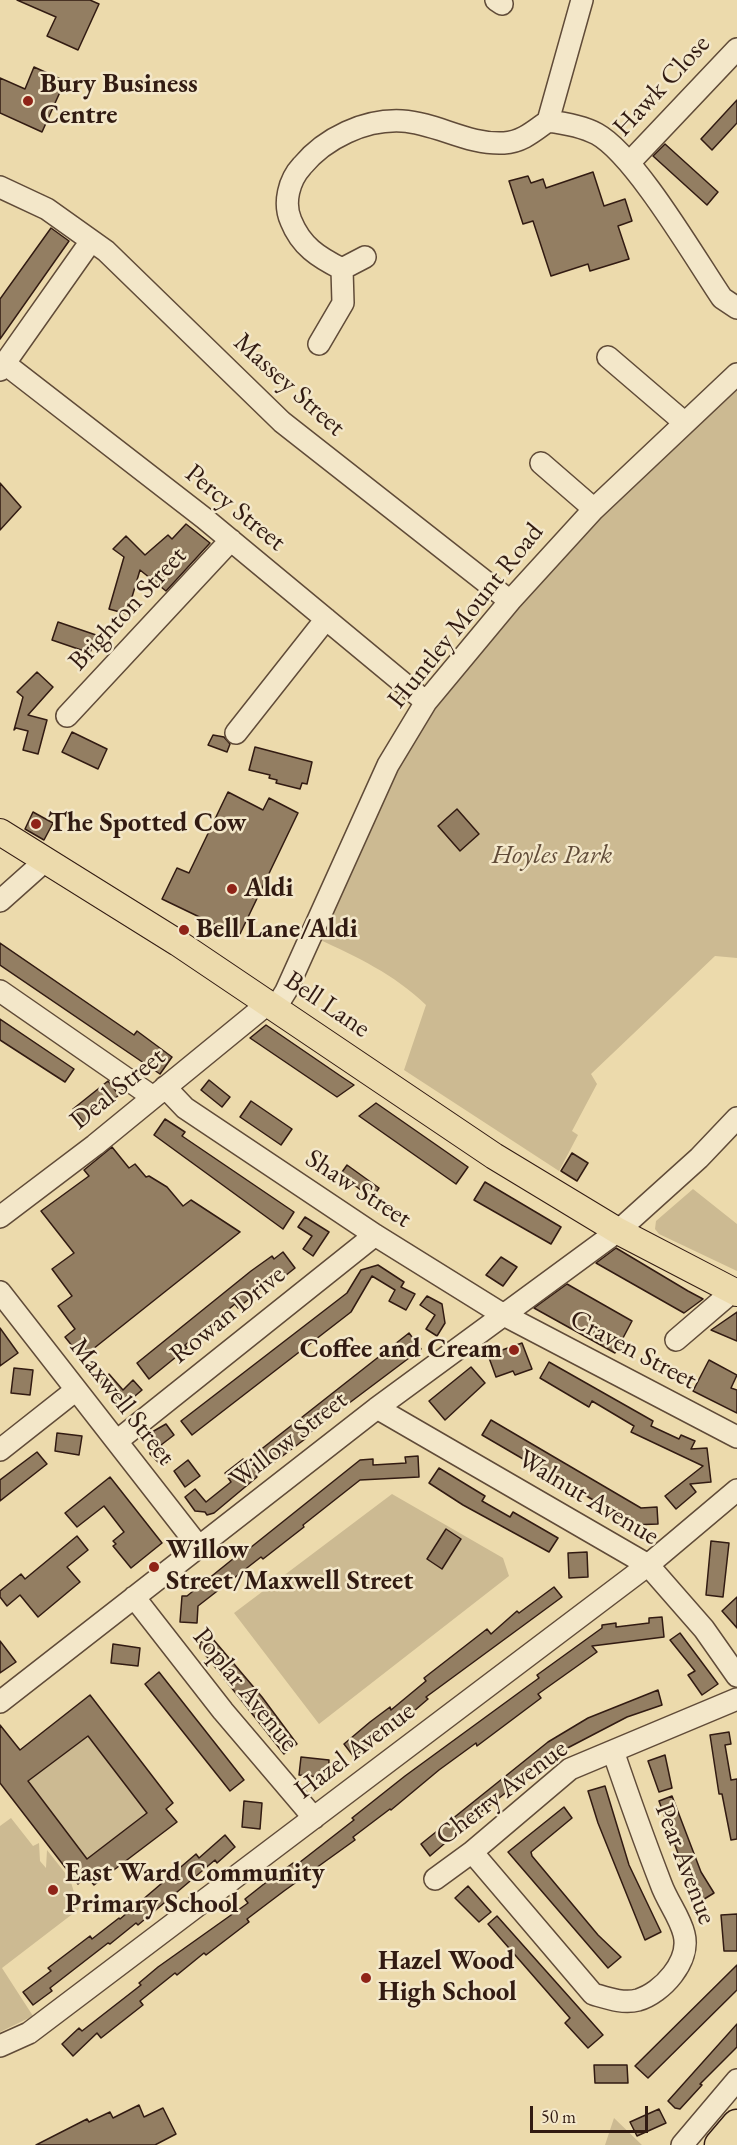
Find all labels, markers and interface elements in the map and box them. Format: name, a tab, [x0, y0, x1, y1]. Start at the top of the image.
street label: Hawk Close	[607, 29, 717, 143]
place label: Bury Business Centre	[40, 69, 198, 132]
marker: Bury Business Centre	[21, 94, 35, 108]
street label: Massey Street	[226, 326, 352, 444]
street label: Percy Street	[178, 458, 292, 558]
street label: Huntley Mount Road	[381, 517, 551, 715]
street label: Brighton Street	[62, 540, 194, 678]
place label: The Spotted Cow	[48, 808, 247, 840]
marker: The Spotted Cow	[29, 817, 43, 831]
park label: Hoyles Park	[492, 840, 612, 872]
place label: Aldi	[244, 873, 294, 905]
marker: Aldi	[225, 882, 239, 896]
place label: Bell Lane/Aldi	[196, 914, 358, 946]
marker: Bell Lane/Aldi	[177, 923, 191, 937]
street label: Bell Lane	[278, 965, 376, 1045]
street label: Deal Street	[64, 1041, 172, 1137]
street label: Shaw Street	[299, 1143, 417, 1235]
street label: Rowan Drive	[164, 1259, 292, 1371]
street label: Craven Street	[564, 1303, 702, 1397]
street label: Maxwell Street	[62, 1332, 182, 1472]
place label: Coffee and Cream	[300, 1334, 502, 1366]
marker: Coffee and Cream	[507, 1343, 521, 1357]
street label: Willow Street	[224, 1384, 354, 1496]
street label: Walnut Avenue	[511, 1443, 665, 1553]
place label: Willow Street/Maxwell Street	[166, 1535, 413, 1598]
marker: Willow Street/Maxwell Street	[147, 1560, 161, 1574]
street label: Poplar Avenue	[185, 1622, 305, 1758]
street label: Hazel Avenue	[288, 1695, 422, 1807]
street label: Cherry Avenue	[430, 1733, 574, 1853]
street label: Pear Avenue	[647, 1799, 723, 1929]
place label: East Ward Community Primary School	[65, 1858, 325, 1921]
marker: East Ward Community Primary School	[46, 1883, 60, 1897]
place label: Hazel Wood High School	[378, 1946, 517, 2009]
marker: Hazel Wood High School	[359, 1971, 373, 1985]
scale bar	[533, 2094, 652, 2132]
text: 50 m	[541, 2105, 576, 2128]

